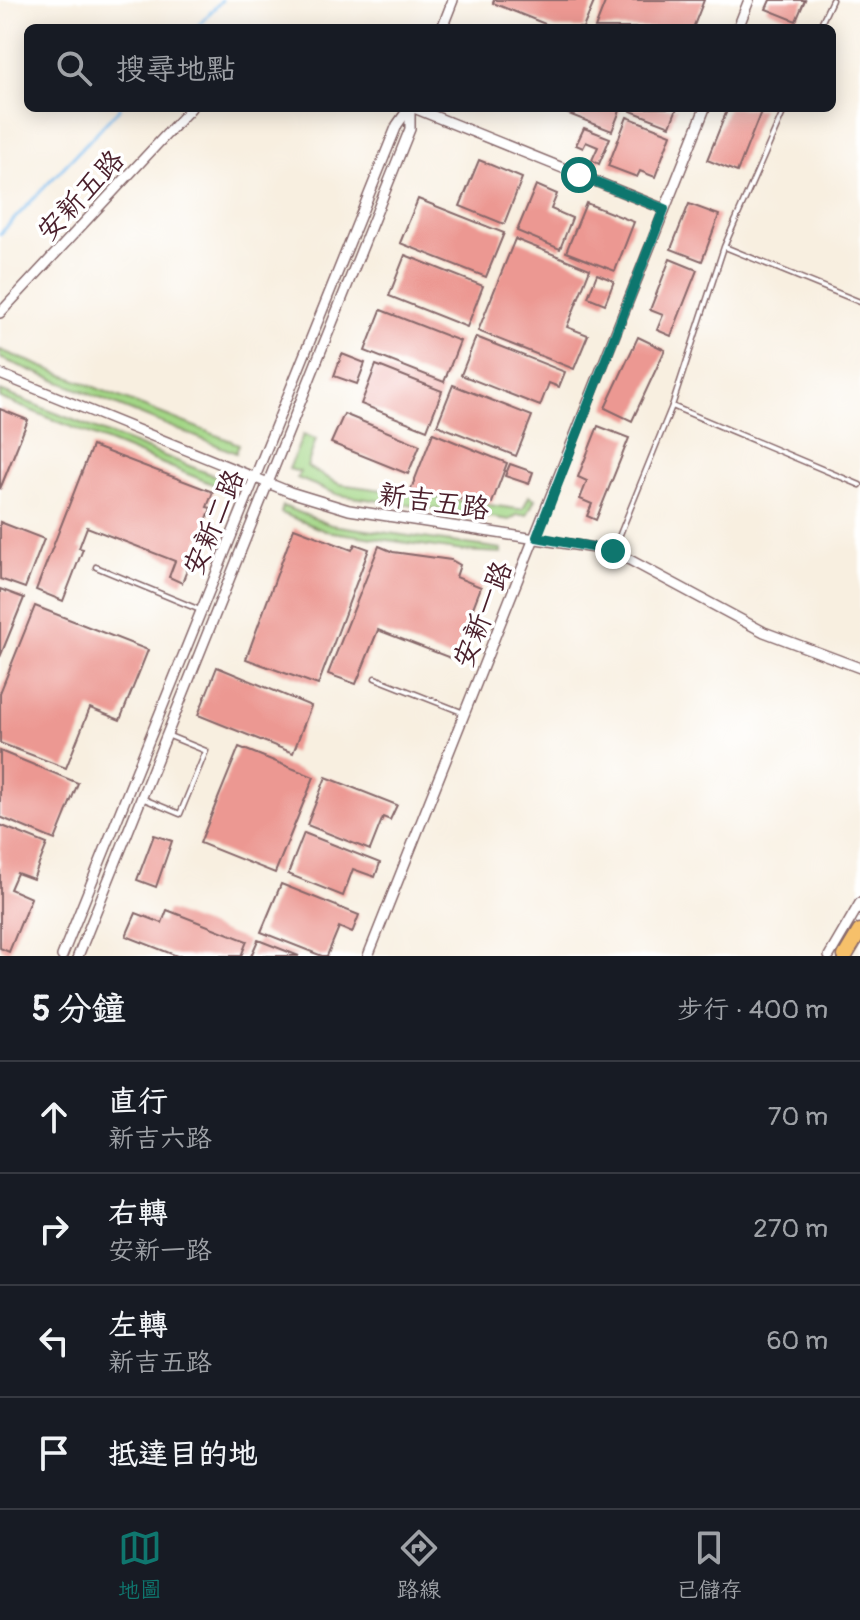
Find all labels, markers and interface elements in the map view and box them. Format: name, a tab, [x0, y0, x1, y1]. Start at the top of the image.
search box	[24, 24, 836, 112]
icon: search	[52, 46, 96, 90]
text: 搜尋地點	[116, 51, 236, 88]
street label: 安新五路	[30, 143, 132, 249]
route start	[561, 157, 597, 193]
street label: 安新二路	[176, 464, 252, 581]
street label: 新吉五路	[376, 477, 492, 528]
route end	[595, 533, 631, 569]
street label: 安新一路	[446, 556, 521, 673]
text: 5 分鐘	[32, 988, 126, 1031]
text: 步行 · 400 m	[677, 994, 828, 1026]
text: 直行	[108, 1083, 168, 1120]
icon: ahead	[32, 1095, 76, 1139]
text: 70 m	[768, 1101, 828, 1133]
text: 新吉六路	[108, 1123, 212, 1155]
text: 右轉	[108, 1195, 168, 1232]
icon: right	[32, 1207, 76, 1251]
text: 270 m	[753, 1213, 828, 1245]
text: 安新一路	[108, 1235, 212, 1267]
text: 左轉	[108, 1307, 168, 1344]
icon: left	[32, 1319, 76, 1363]
text: 60 m	[766, 1325, 828, 1357]
text: 新吉五路	[108, 1347, 212, 1379]
icon: arrive	[32, 1431, 76, 1475]
text: 抵達目的地	[108, 1436, 258, 1473]
tab: 地圖	[118, 1526, 162, 1604]
tab: 路線	[397, 1526, 441, 1604]
tab: 已儲存	[676, 1526, 742, 1604]

